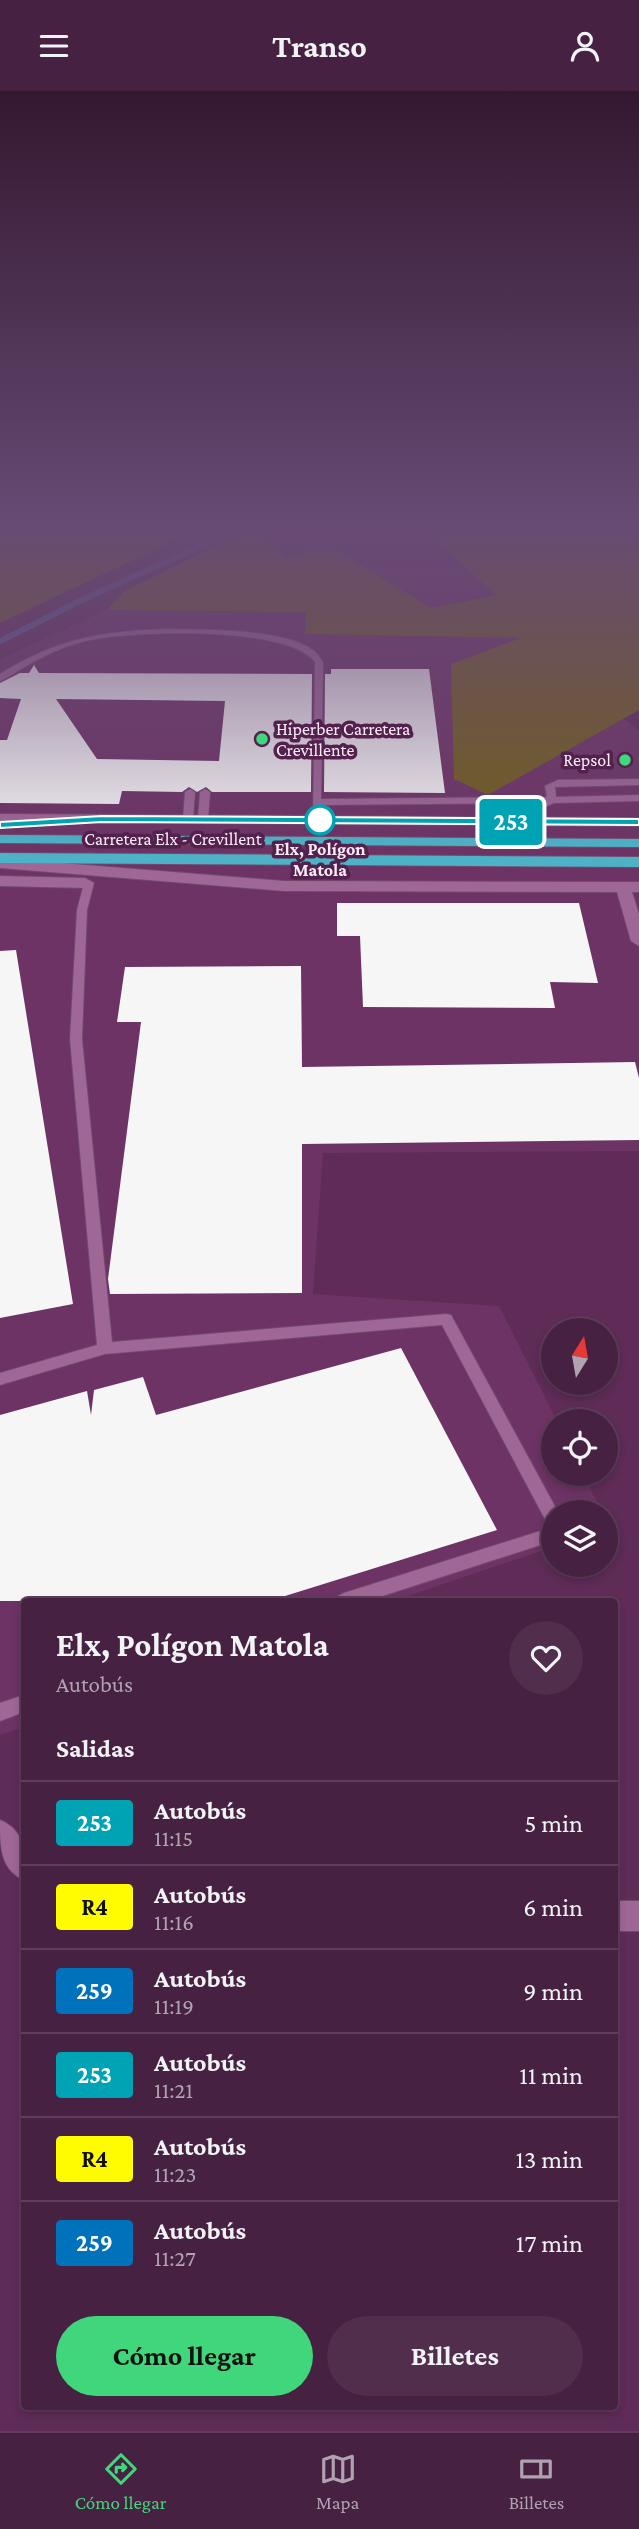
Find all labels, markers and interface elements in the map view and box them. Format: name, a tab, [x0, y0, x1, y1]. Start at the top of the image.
icon: menu	[35, 27, 73, 65]
icon: person	[566, 27, 604, 65]
text: Transo	[272, 28, 367, 64]
place label: Hiperber Carretera Crevillente	[276, 719, 410, 760]
marker: Hiperber Carretera Crevillente	[254, 731, 270, 747]
place label: Repsol	[563, 750, 611, 770]
marker: Repsol	[617, 752, 633, 768]
line badge: 253	[471, 799, 551, 845]
marker: Elx, Polígon Matola	[305, 805, 335, 835]
text: 253	[493, 808, 529, 835]
street label: Carretera Elx - Crevillent	[84, 829, 263, 849]
place label: Elx, Polígon Matola	[274, 839, 366, 880]
north arrow	[541, 1318, 618, 1395]
map controls	[541, 1318, 618, 1577]
button: locate	[541, 1409, 618, 1486]
button: layers	[541, 1500, 618, 1577]
button: heart	[509, 1621, 583, 1695]
text: Elx, Polígon Matola	[56, 1626, 329, 1663]
text: Autobús	[56, 1671, 133, 1697]
text: Salidas	[56, 1734, 134, 1763]
text: Autobús	[154, 1796, 246, 1825]
text: 253	[77, 1809, 112, 1836]
text: 5 min	[524, 1809, 583, 1838]
text: 11:15	[154, 1825, 193, 1851]
text: Autobús	[154, 1880, 246, 1909]
text: R4	[81, 1893, 108, 1920]
text: 6 min	[523, 1893, 583, 1922]
text: 11:16	[154, 1909, 194, 1935]
text: Autobús	[154, 1964, 246, 1993]
text: 259	[76, 1977, 113, 2004]
text: 9 min	[523, 1977, 583, 2006]
text: 11:19	[154, 1993, 194, 2019]
text: Autobús	[154, 2048, 246, 2077]
text: 253	[77, 2061, 112, 2088]
text: 11 min	[519, 2061, 583, 2090]
text: 11:21	[154, 2077, 193, 2103]
text: Autobús	[154, 2132, 246, 2161]
text: R4	[81, 2145, 108, 2172]
text: 13 min	[515, 2145, 583, 2174]
text: 11:23	[154, 2161, 196, 2187]
text: Autobús	[154, 2216, 246, 2245]
text: 259	[76, 2229, 113, 2256]
text: 17 min	[516, 2229, 583, 2258]
text: 11:27	[154, 2245, 196, 2271]
button: Cómo llegar	[56, 2316, 313, 2396]
button: Billetes	[327, 2316, 583, 2396]
tab: Cómo llegar	[75, 2450, 166, 2513]
tab: Mapa	[316, 2450, 359, 2513]
tab: Billetes	[509, 2450, 564, 2513]

